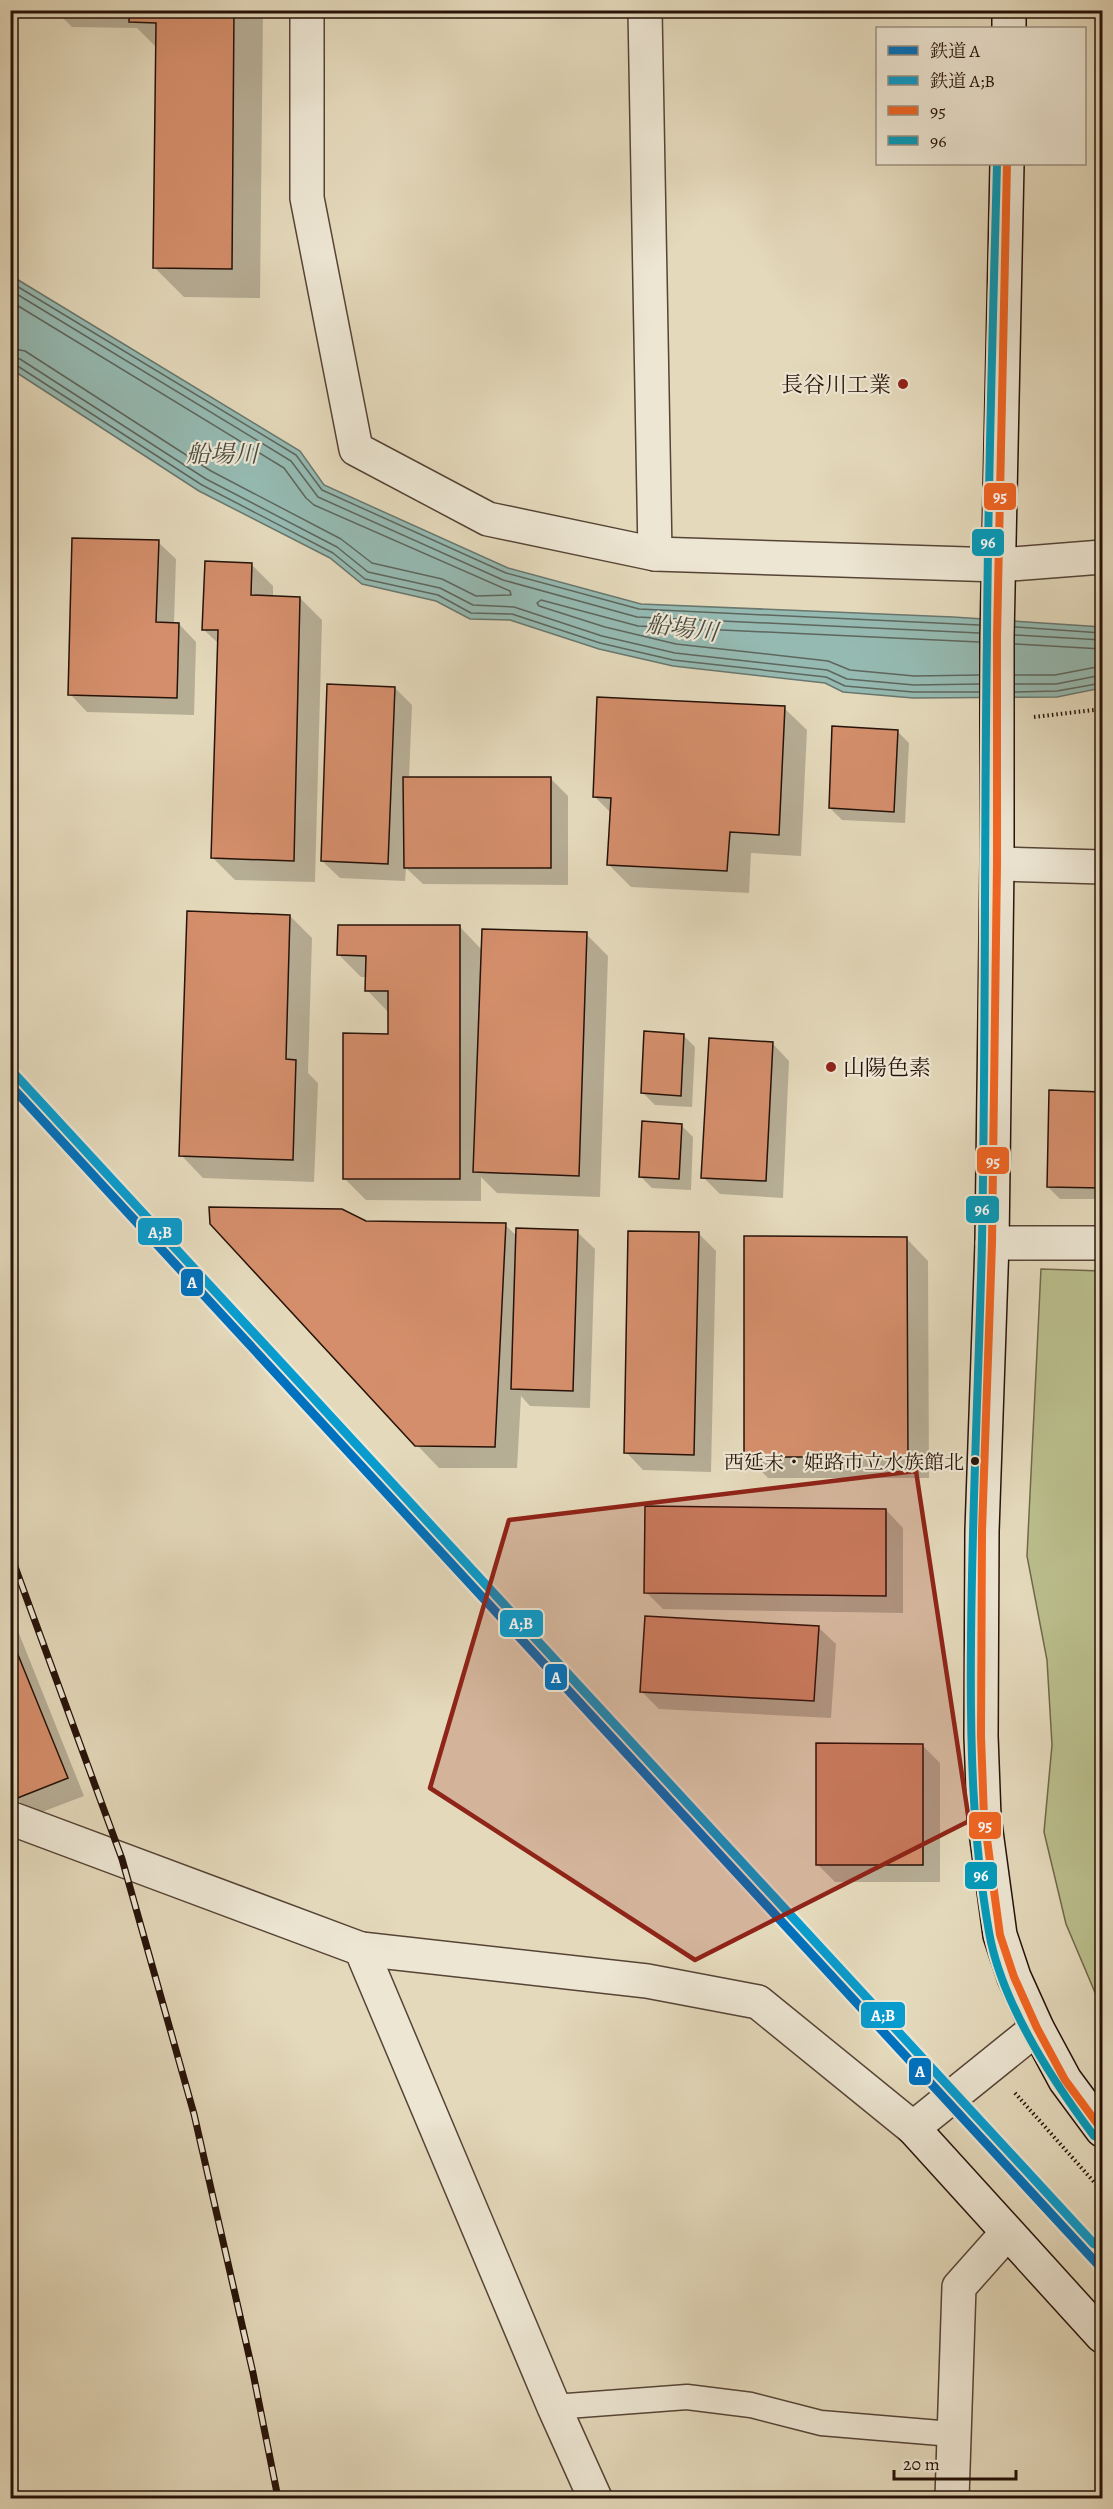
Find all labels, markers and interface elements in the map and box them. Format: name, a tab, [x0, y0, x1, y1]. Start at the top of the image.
legend	[876, 27, 1086, 165]
text: 鉄道 A	[930, 39, 981, 63]
text: 鉄道 A;B	[930, 69, 995, 93]
text: 95	[930, 99, 946, 123]
text: 96	[930, 129, 947, 153]
place label: 長谷川工業	[781, 370, 891, 400]
marker: 長谷川工業	[896, 377, 910, 391]
water label: 船場川	[186, 438, 261, 470]
line badge: 95	[983, 482, 1017, 511]
text: 95	[993, 486, 1007, 508]
line badge: 96	[971, 528, 1005, 557]
text: 96	[981, 532, 996, 554]
water label: 船場川	[644, 608, 723, 649]
place label: 山陽色素	[843, 1053, 931, 1083]
marker: 山陽色素	[824, 1060, 838, 1074]
line badge: 95	[976, 1146, 1010, 1175]
text: 95	[986, 1151, 1000, 1173]
line badge: 96	[965, 1195, 1000, 1224]
text: 96	[975, 1199, 990, 1221]
line badge: A;B	[137, 1217, 183, 1246]
text: A;B	[147, 1222, 172, 1244]
line badge: A	[180, 1268, 204, 1297]
text: A	[186, 1272, 198, 1294]
place label: 西延末・姫路市立水族館北	[724, 1449, 964, 1476]
marker: 西延末・姫路市立水族館北	[969, 1455, 981, 1467]
line badge: A;B	[499, 1609, 544, 1638]
text: A;B	[508, 1613, 533, 1635]
line badge: A	[544, 1663, 568, 1691]
text: A	[550, 1667, 562, 1689]
line badge: 95	[968, 1811, 1002, 1840]
text: 95	[978, 1815, 992, 1837]
line badge: 96	[964, 1861, 998, 1890]
text: 96	[974, 1865, 989, 1887]
line badge: A;B	[860, 2001, 906, 2029]
text: A;B	[870, 2005, 895, 2027]
line badge: A	[908, 2057, 932, 2086]
text: A	[914, 2061, 926, 2083]
scale bar	[894, 2443, 1016, 2481]
text: 20 m	[903, 2452, 940, 2476]

